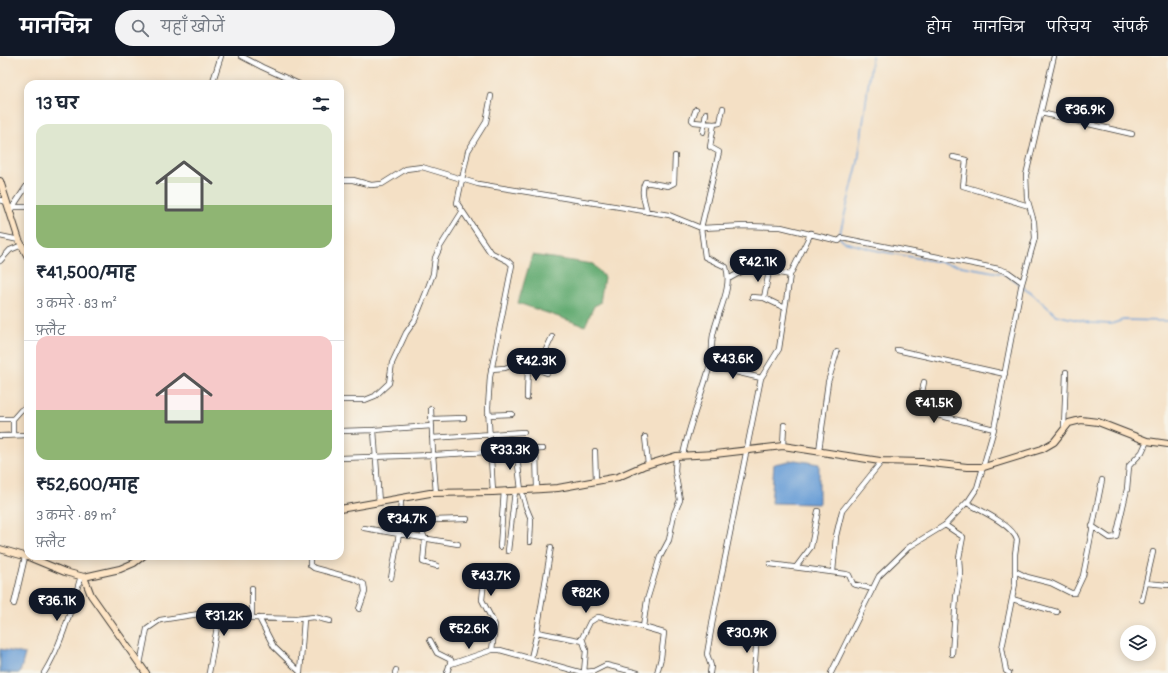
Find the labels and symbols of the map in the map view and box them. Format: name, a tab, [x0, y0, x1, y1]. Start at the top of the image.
pin: ₹36.9K	[1052, 97, 1118, 131]
pin: ₹42.1K	[725, 249, 791, 283]
pin: ₹43.6K	[700, 346, 766, 380]
pin: ₹42.3K	[503, 348, 569, 382]
pin: ₹41.5K	[901, 390, 967, 424]
pin: ₹33.3K	[477, 437, 543, 471]
pin: ₹34.7K	[374, 506, 440, 540]
pin: ₹43.7K	[458, 563, 524, 597]
pin: ₹82K	[562, 580, 610, 614]
pin: ₹36.1K	[24, 588, 90, 622]
pin: ₹31.2K	[191, 603, 257, 637]
pin: ₹52.6K	[436, 616, 502, 650]
pin: ₹30.9K	[714, 620, 780, 654]

